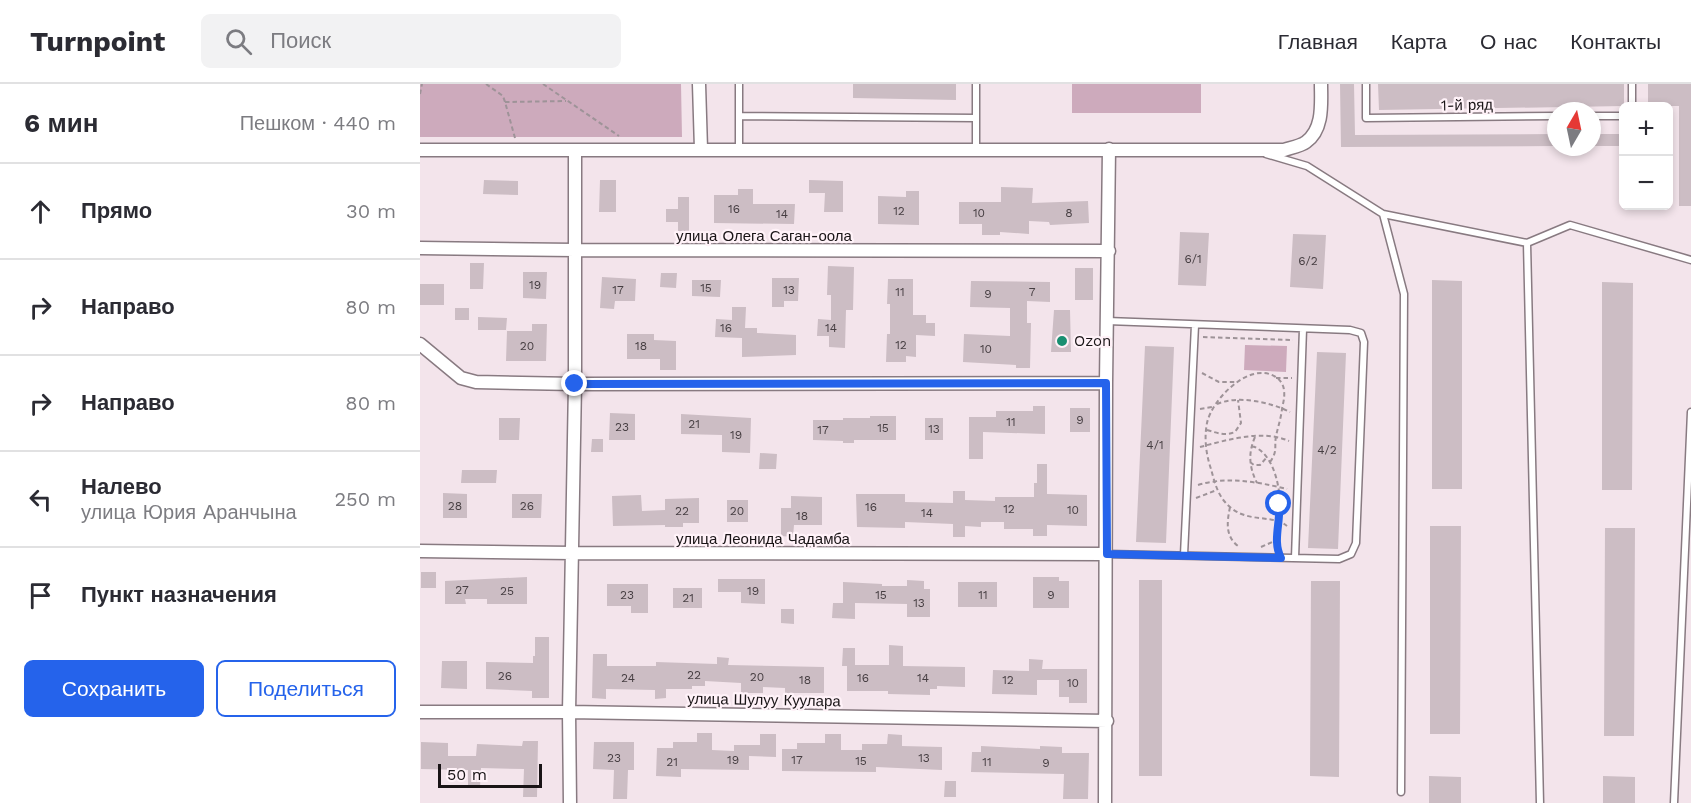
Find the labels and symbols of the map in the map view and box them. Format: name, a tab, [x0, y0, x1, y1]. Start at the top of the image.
street label: 1-й ряд	[1441, 96, 1493, 114]
north arrow	[1547, 102, 1601, 156]
house number: 16	[728, 202, 740, 216]
house number: 12	[893, 204, 905, 218]
house number: 10	[973, 206, 985, 220]
house number: 8	[1065, 206, 1073, 220]
house number: 14	[776, 207, 788, 221]
street label: улица Олега Саган-оола	[676, 227, 853, 245]
house number: 6/1	[1184, 252, 1202, 266]
house number: 6/2	[1298, 254, 1318, 268]
house number: 19	[529, 278, 541, 292]
house number: 15	[700, 281, 712, 295]
house number: 17	[612, 283, 624, 297]
house number: 13	[783, 283, 795, 297]
house number: 11	[895, 285, 905, 299]
house number: 7	[1029, 285, 1036, 299]
house number: 9	[984, 287, 992, 301]
house number: 16	[720, 321, 732, 335]
house number: 14	[825, 321, 837, 335]
place label: Ozon	[1074, 332, 1111, 350]
marker: Ozon	[1055, 334, 1069, 348]
house number: 12	[895, 338, 907, 352]
house number: 20	[520, 339, 534, 353]
house number: 18	[635, 339, 647, 353]
house number: 10	[980, 342, 992, 356]
route end	[561, 370, 587, 396]
house number: 9	[1076, 413, 1084, 427]
house number: 11	[1006, 415, 1016, 429]
house number: 21	[688, 417, 700, 431]
house number: 23	[615, 420, 629, 434]
house number: 15	[877, 421, 889, 435]
house number: 13	[928, 422, 940, 436]
house number: 17	[817, 423, 829, 437]
house number: 19	[730, 428, 742, 442]
house number: 4/1	[1146, 438, 1164, 452]
house number: 4/2	[1317, 443, 1337, 457]
route start	[1265, 490, 1291, 516]
house number: 28	[448, 499, 462, 513]
house number: 26	[520, 499, 534, 513]
house number: 16	[865, 500, 877, 514]
house number: 12	[1003, 502, 1015, 516]
house number: 10	[1067, 503, 1079, 517]
house number: 22	[675, 504, 689, 518]
house number: 20	[730, 504, 744, 518]
house number: 14	[921, 506, 933, 520]
house number: 18	[796, 509, 808, 523]
street label: улица Леонида Чадамба	[676, 530, 851, 548]
house number: 27	[455, 583, 469, 597]
house number: 25	[500, 584, 514, 598]
house number: 19	[747, 584, 759, 598]
house number: 23	[620, 588, 634, 602]
house number: 15	[875, 588, 887, 602]
house number: 11	[978, 588, 988, 602]
house number: 9	[1047, 588, 1055, 602]
house number: 21	[682, 591, 694, 605]
house number: 13	[913, 596, 925, 610]
house number: 22	[687, 668, 701, 682]
house number: 26	[498, 669, 512, 683]
house number: 20	[750, 670, 764, 684]
house number: 24	[621, 671, 635, 685]
house number: 16	[857, 671, 869, 685]
house number: 14	[917, 671, 929, 685]
house number: 18	[799, 673, 811, 687]
house number: 12	[1002, 673, 1014, 687]
house number: 10	[1067, 676, 1079, 690]
street label: улица Шулуу Куулара	[687, 690, 841, 710]
house number: 23	[607, 751, 621, 765]
house number: 13	[918, 751, 930, 765]
house number: 19	[727, 753, 739, 767]
house number: 17	[791, 753, 803, 767]
house number: 15	[855, 754, 867, 768]
house number: 21	[666, 755, 678, 769]
house number: 11	[982, 755, 992, 769]
house number: 9	[1042, 756, 1050, 770]
scale bar	[438, 761, 542, 788]

